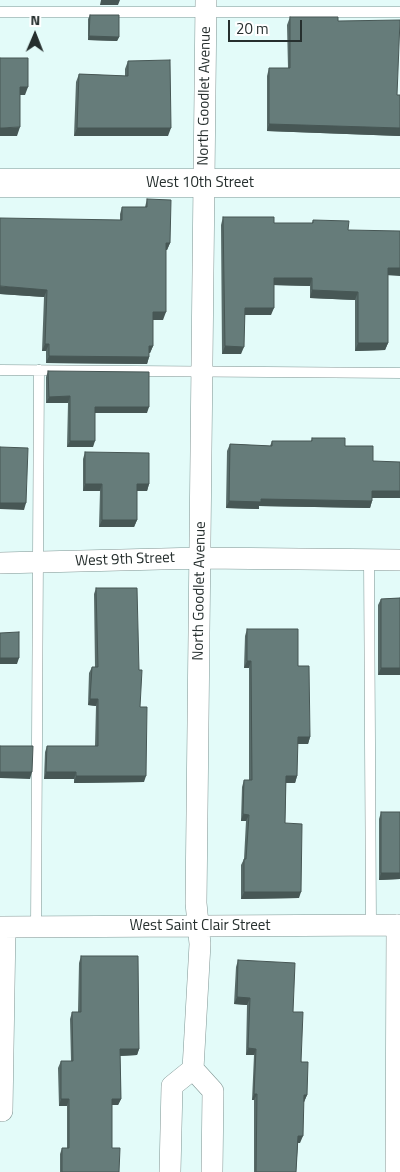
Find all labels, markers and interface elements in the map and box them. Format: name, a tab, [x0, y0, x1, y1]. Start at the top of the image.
text: N	[30, 9, 40, 30]
north arrow	[10, 10, 60, 60]
scale bar	[230, 10, 304, 42]
text: 20 m	[236, 17, 269, 40]
street label: North Goodlet Avenue	[195, 26, 215, 166]
street label: West 10th Street	[146, 174, 254, 192]
street label: North Goodlet Avenue	[190, 521, 210, 661]
street label: West 9th Street	[75, 549, 175, 571]
street label: West Saint Clair Street	[129, 917, 271, 935]

